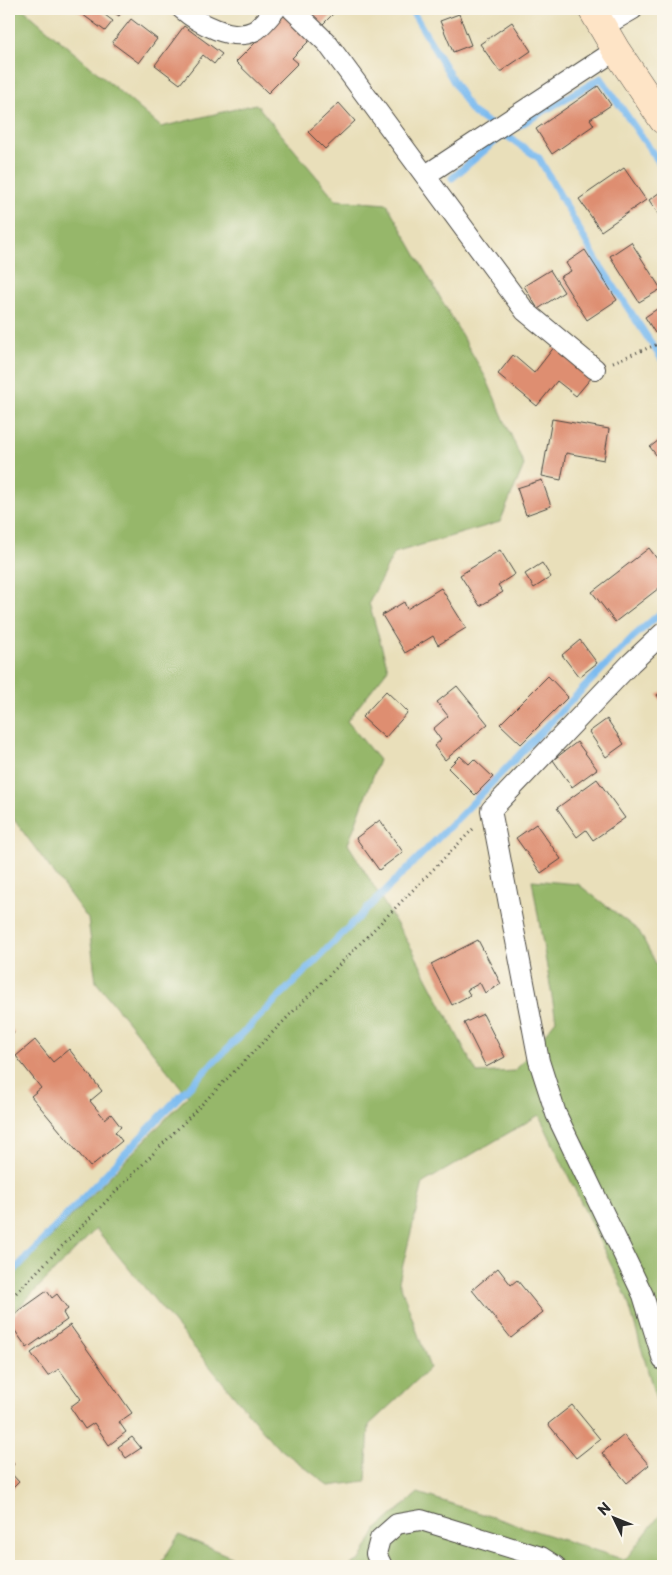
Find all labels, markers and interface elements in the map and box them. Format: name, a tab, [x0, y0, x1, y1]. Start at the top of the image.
north arrow	[590, 1492, 640, 1542]
text: N	[593, 1498, 616, 1520]

